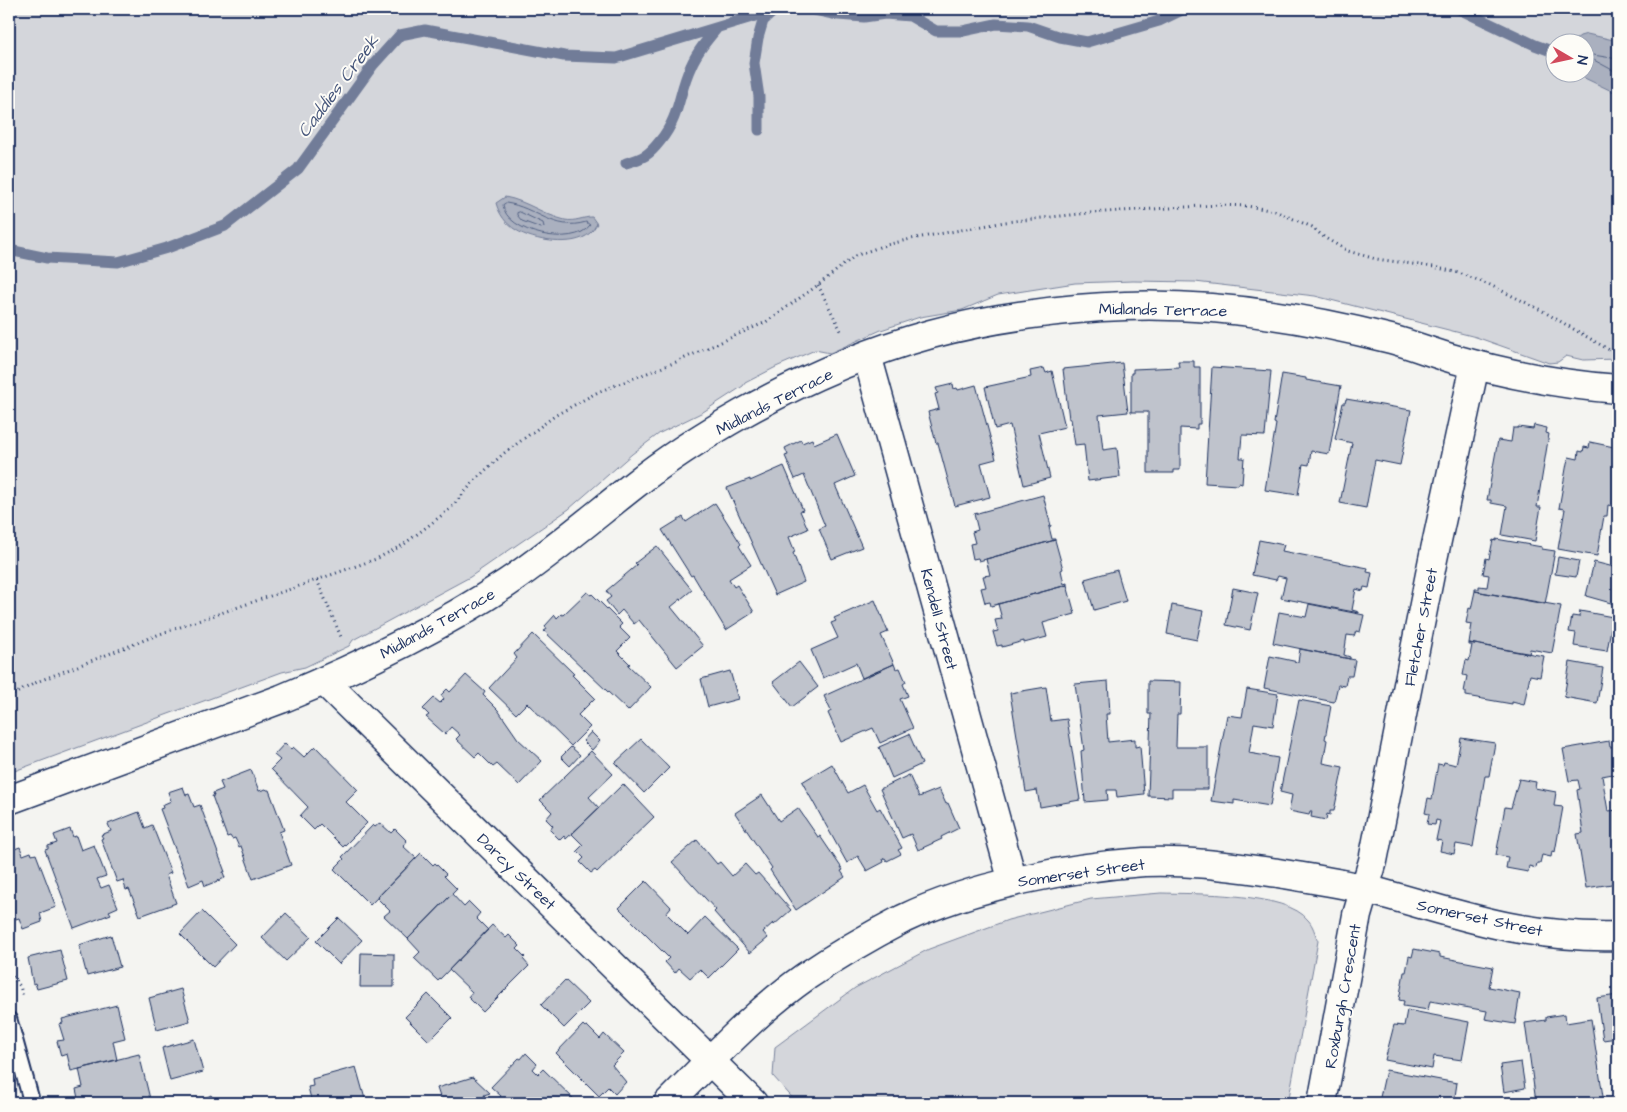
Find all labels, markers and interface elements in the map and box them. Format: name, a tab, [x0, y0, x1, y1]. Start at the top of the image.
water label: Caddies Creek	[292, 29, 386, 143]
north arrow	[1544, 32, 1594, 82]
text: N	[1571, 54, 1592, 66]
street label: Midlands Terrace	[1099, 298, 1228, 322]
street label: Midlands Terrace	[712, 363, 837, 441]
street label: Kendell Street	[915, 566, 963, 673]
street label: Fletcher Street	[1399, 566, 1443, 688]
street label: Midlands Terrace	[376, 583, 499, 665]
street label: Darcy Street	[471, 828, 561, 916]
street label: Somerset Street	[1016, 853, 1147, 893]
street label: Somerset Street	[1415, 894, 1545, 942]
street label: Roxburgh Crescent	[1319, 922, 1368, 1070]

